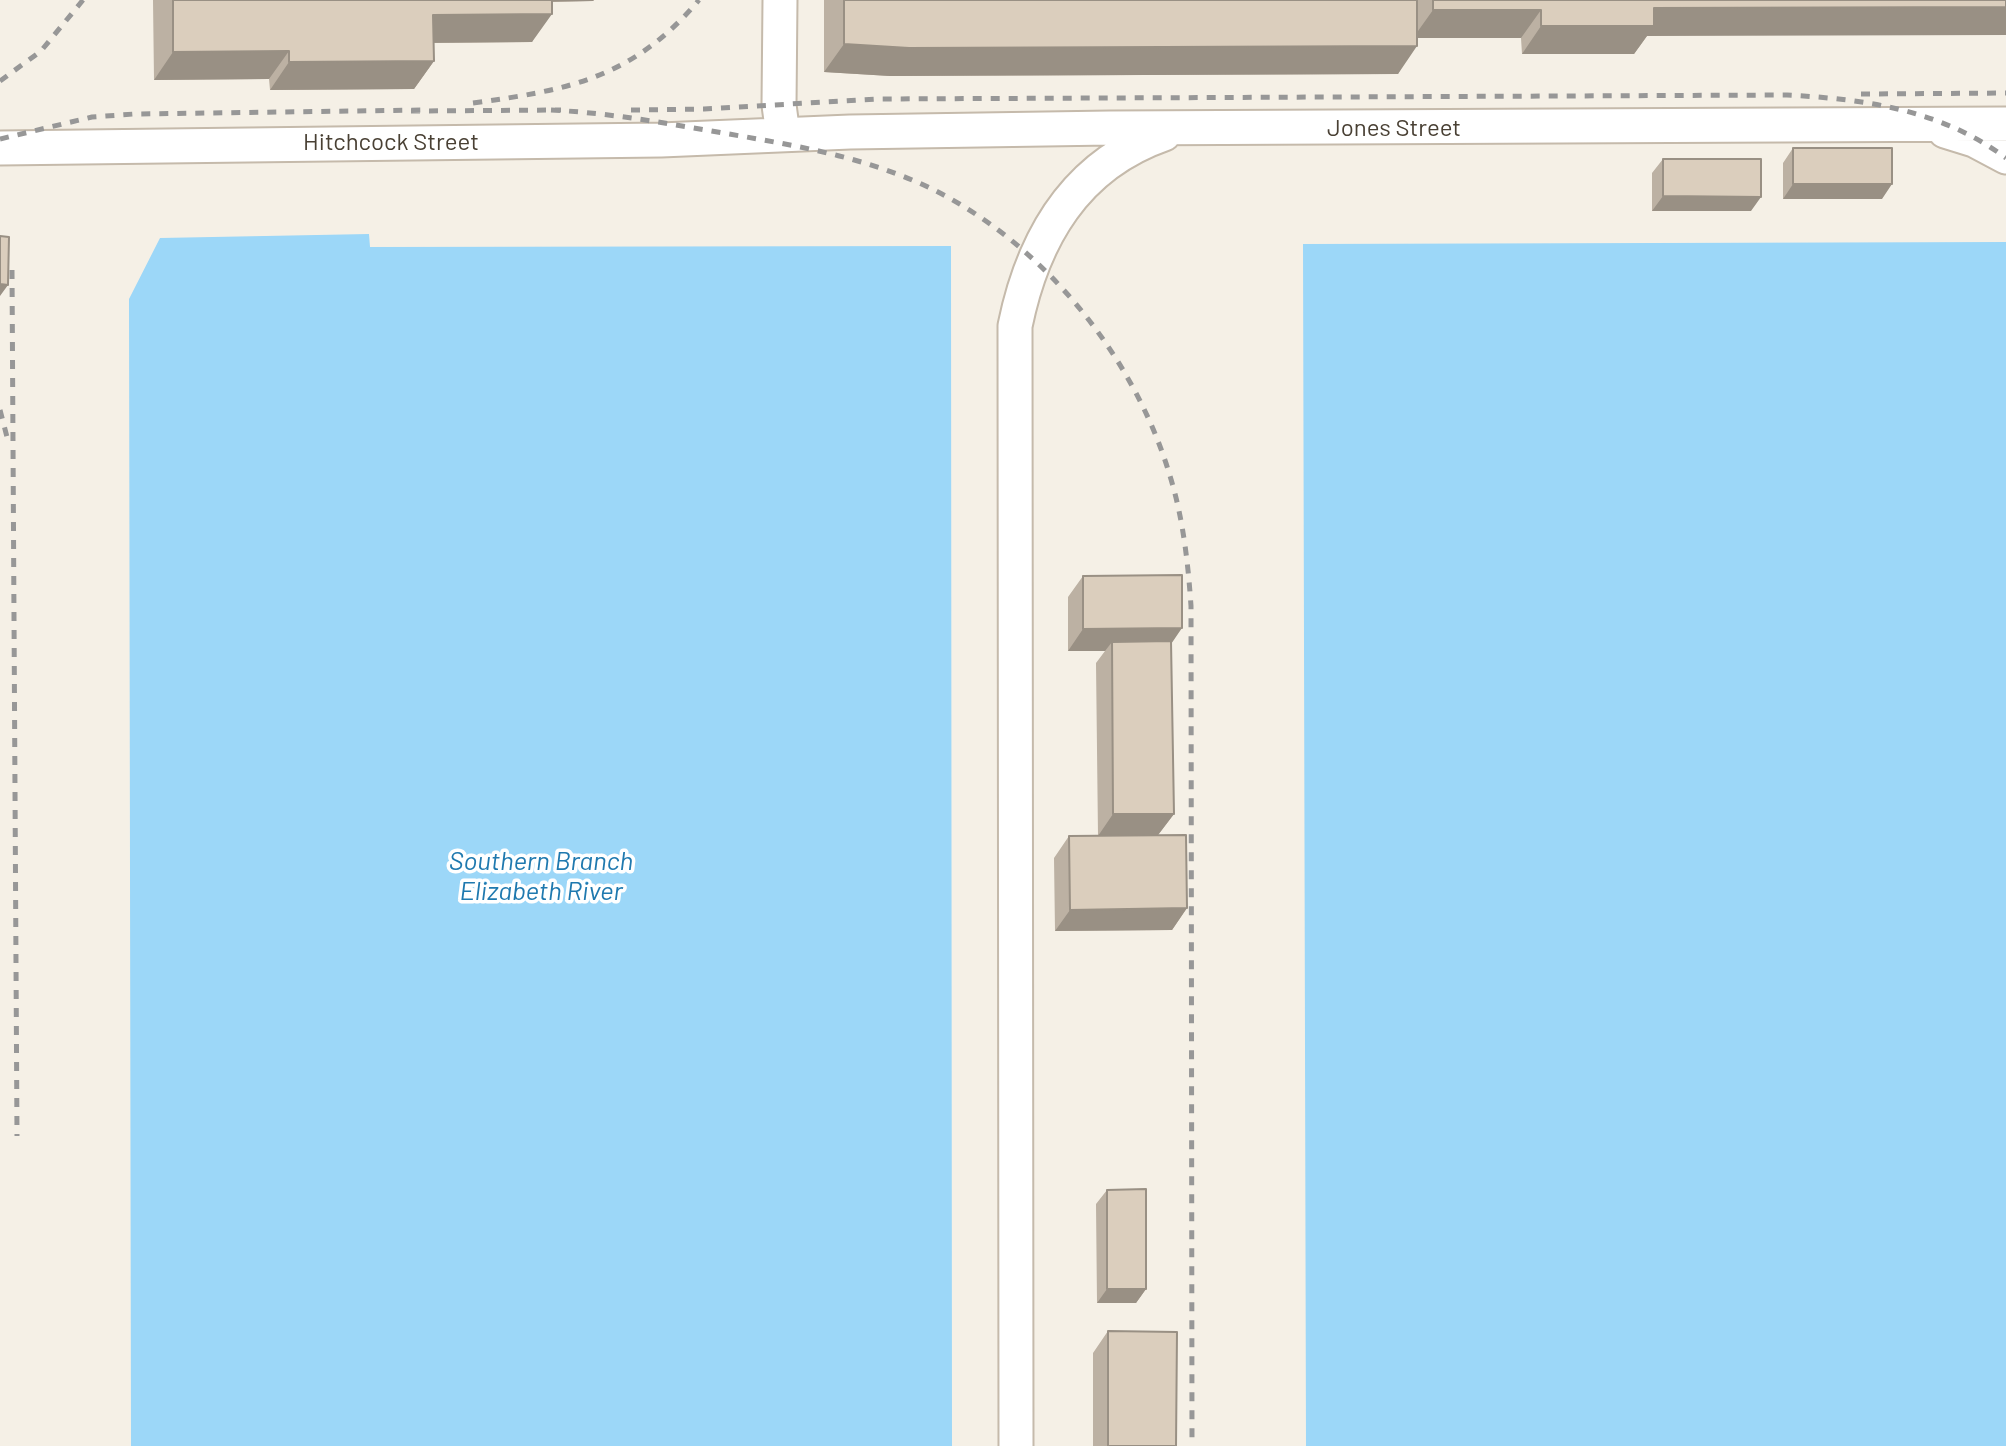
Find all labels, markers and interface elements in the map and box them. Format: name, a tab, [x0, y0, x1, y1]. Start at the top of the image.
street label: Jones Street	[1327, 114, 1461, 142]
street label: Hitchcock Street	[303, 128, 479, 156]
water label: Southern Branch Elizabeth River	[449, 845, 633, 906]

